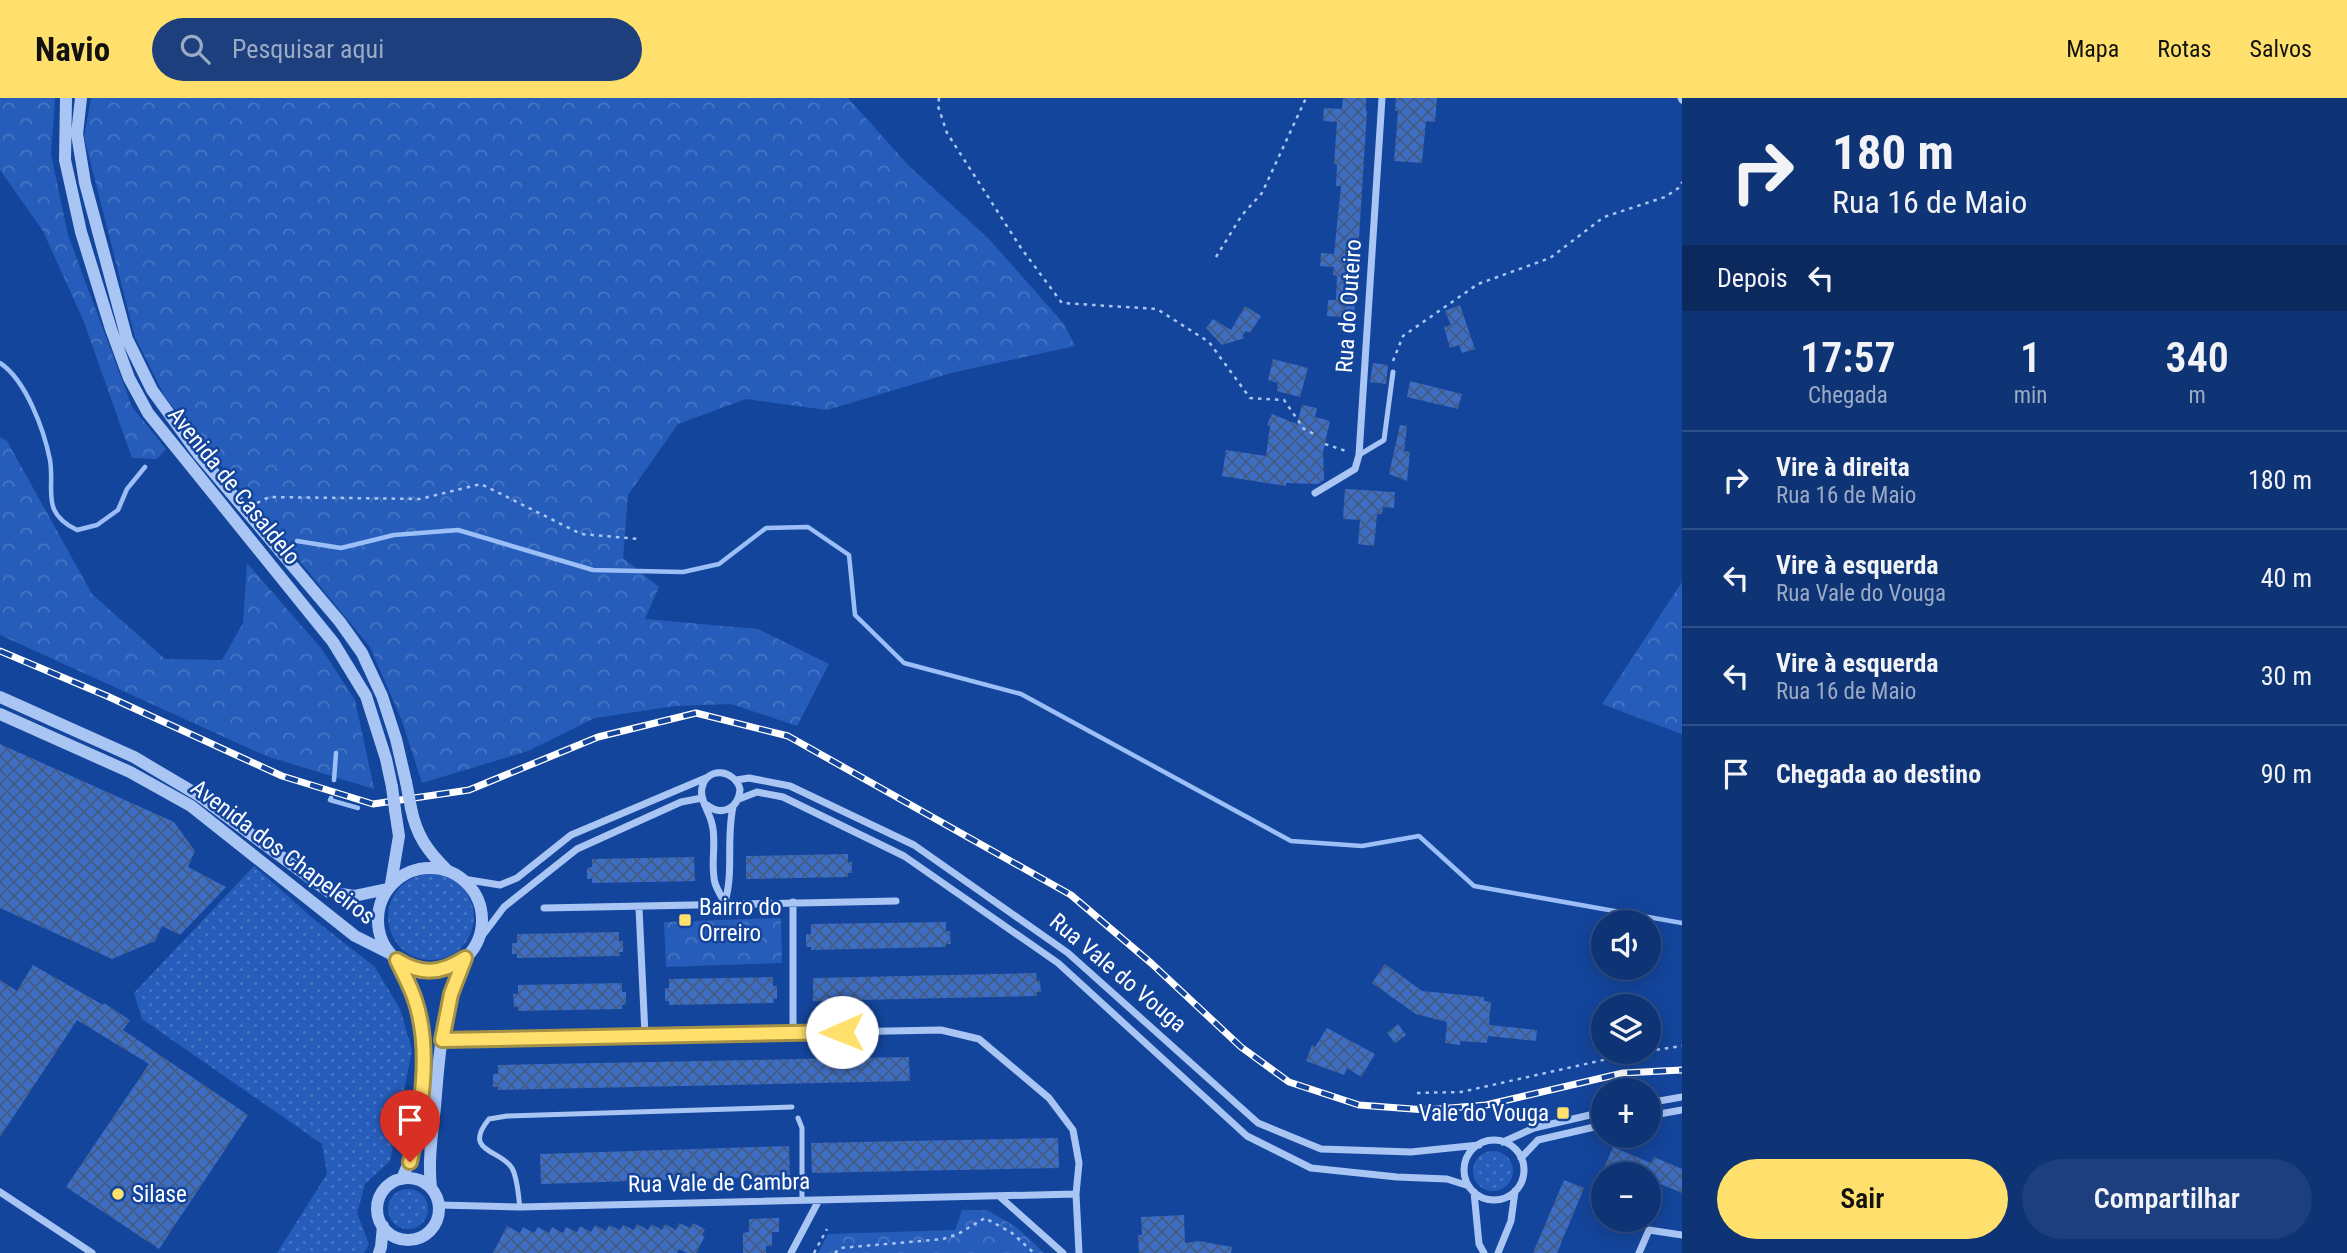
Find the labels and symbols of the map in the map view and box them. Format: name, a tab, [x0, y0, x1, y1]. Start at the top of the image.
street label: Rua do Outeiro	[1331, 238, 1367, 374]
street label: Avenida de Casaldelo	[162, 402, 306, 570]
street label: Avenida dos Chapeleiros	[186, 774, 380, 930]
place label: Bairro do Orreiro	[699, 894, 781, 947]
street label: Rua Vale do Vouga	[1044, 908, 1192, 1038]
marker: Bairro do Orreiro	[677, 912, 693, 928]
position arrow	[805, 995, 879, 1069]
pin	[380, 1090, 440, 1162]
place label: Vale do Vouga	[1419, 1100, 1549, 1127]
marker: Vale do Vouga	[1555, 1105, 1571, 1121]
street label: Rua Vale de Cambra	[628, 1168, 810, 1198]
place label: Silase	[132, 1181, 187, 1208]
marker: Silase	[110, 1186, 126, 1202]

